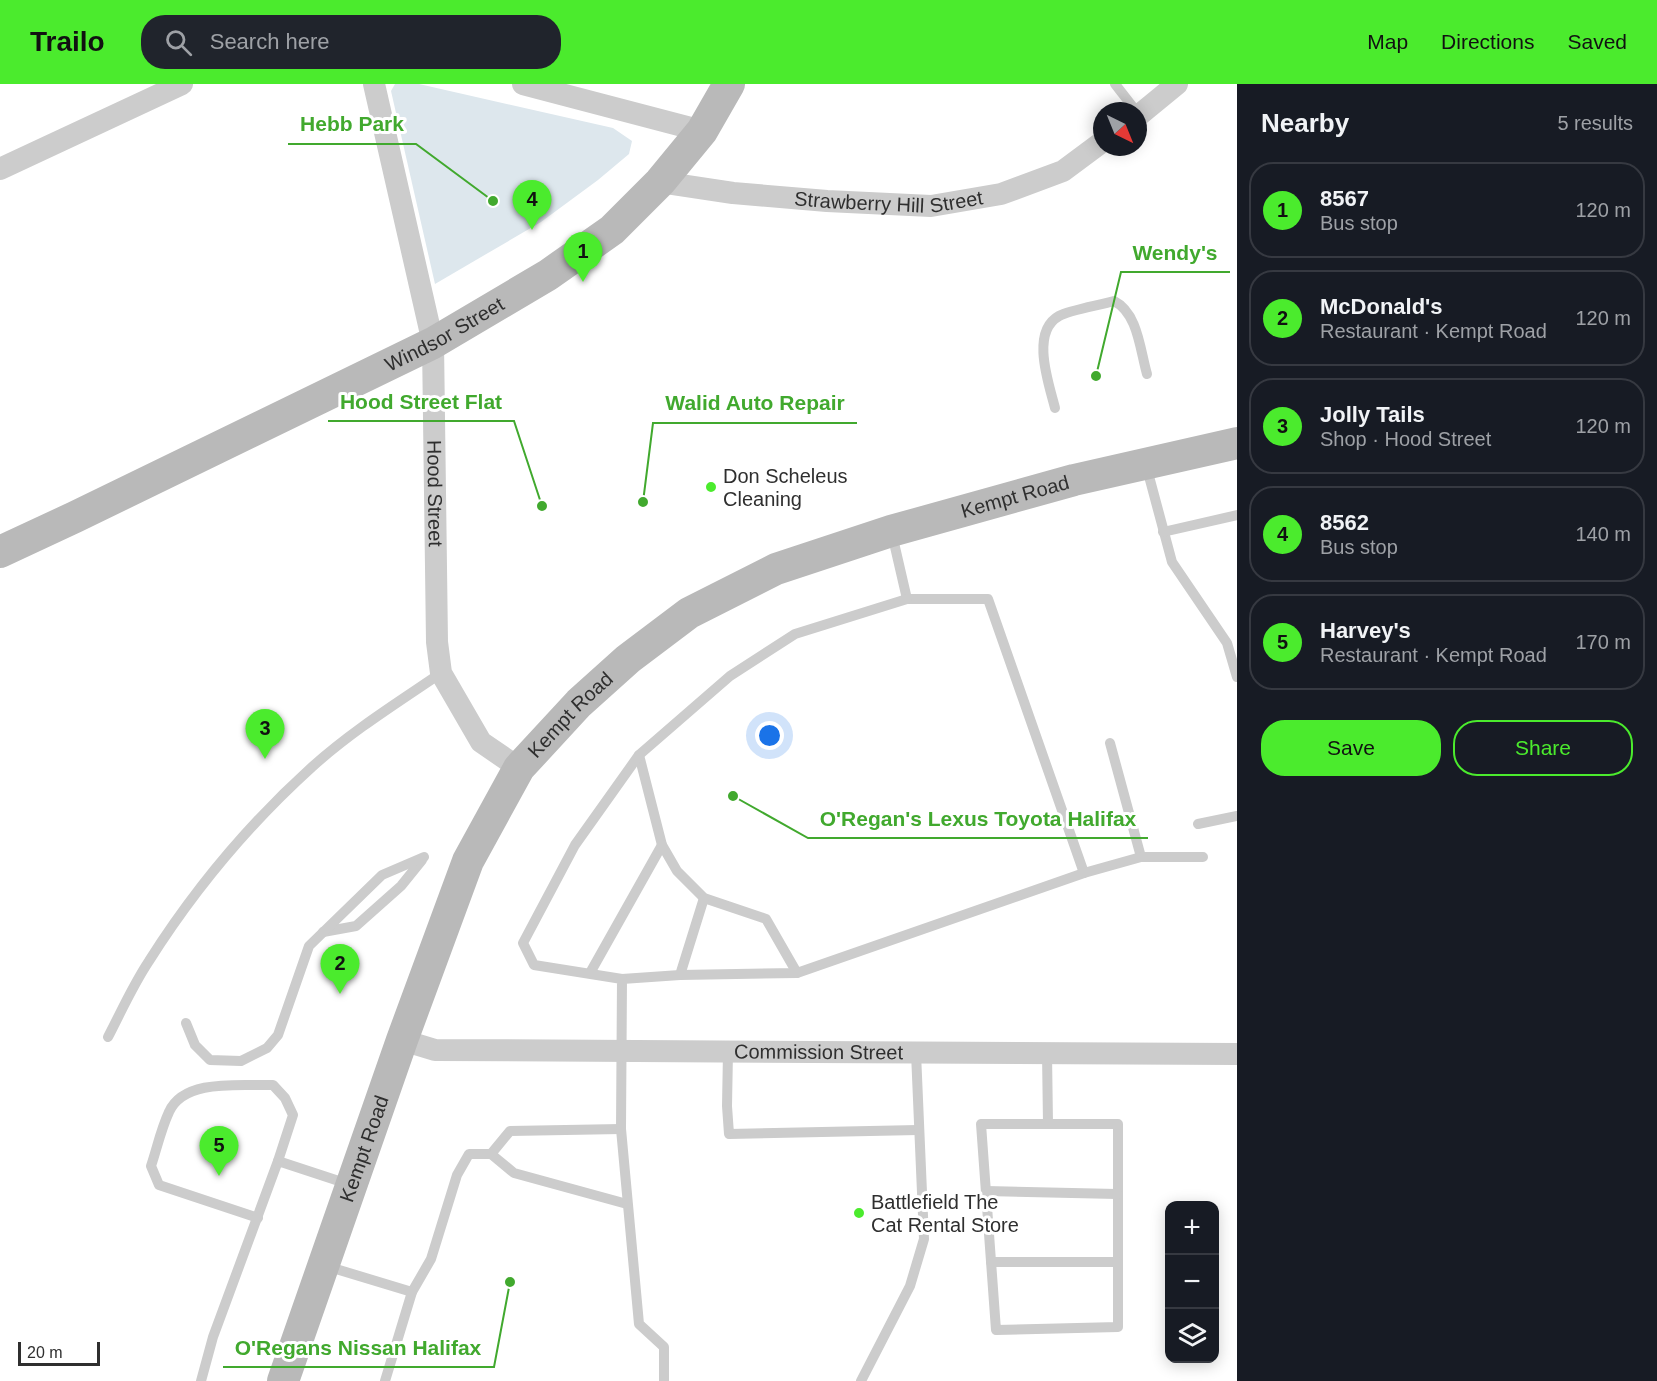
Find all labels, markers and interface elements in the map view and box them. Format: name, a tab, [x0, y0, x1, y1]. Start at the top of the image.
search box	[141, 15, 561, 69]
text: Trailo	[30, 26, 105, 57]
icon: search	[162, 26, 195, 59]
text: Search here	[210, 29, 330, 54]
text: Map	[1367, 30, 1408, 53]
text: Directions	[1441, 30, 1534, 53]
text: Saved	[1567, 30, 1627, 53]
north arrow	[1093, 102, 1147, 156]
callout: Hebb Park	[288, 105, 416, 144]
text: Nearby	[1261, 108, 1349, 138]
text: Hebb Park	[300, 112, 404, 135]
text: 5 results	[1557, 112, 1633, 134]
pin: 4	[512, 180, 552, 230]
street label: Strawberry Hill Street	[793, 186, 985, 217]
text: 8567	[1320, 186, 1369, 211]
text: 1	[1277, 199, 1288, 221]
text: 120 m	[1575, 199, 1631, 221]
text: Bus stop	[1320, 212, 1398, 234]
pin: 1	[564, 232, 602, 282]
callout: Wendy's	[1121, 233, 1230, 272]
text: Wendy's	[1132, 241, 1218, 264]
street label: Windsor Street	[381, 292, 508, 376]
text: McDonald's	[1320, 294, 1443, 319]
text: 2	[1277, 307, 1288, 329]
text: 120 m	[1575, 307, 1631, 329]
text: Restaurant · Kempt Road	[1320, 320, 1547, 342]
callout: Hood Street Flat	[328, 382, 514, 421]
callout: Walid Auto Repair	[653, 384, 857, 423]
text: Hood Street Flat	[340, 390, 502, 413]
text: Walid Auto Repair	[665, 391, 845, 414]
text: Jolly Tails	[1320, 402, 1425, 427]
text: 3	[1277, 415, 1288, 437]
text: 120 m	[1575, 415, 1631, 437]
text: Shop · Hood Street	[1320, 428, 1491, 450]
street label: Hood Street	[423, 440, 447, 547]
place label: Don Scheleus Cleaning	[723, 465, 848, 510]
street label: Kempt Road	[958, 471, 1071, 522]
marker: Don Scheleus Cleaning	[704, 480, 718, 494]
text: 8562	[1320, 510, 1369, 535]
text: 4	[1277, 523, 1288, 545]
text: 140 m	[1575, 523, 1631, 545]
text: Bus stop	[1320, 536, 1398, 558]
text: Harvey's	[1320, 618, 1411, 643]
text: 5	[1277, 631, 1288, 653]
text: 170 m	[1575, 631, 1631, 653]
text: Restaurant · Kempt Road	[1320, 644, 1547, 666]
street label: Kempt Road	[523, 667, 617, 762]
pin: 3	[246, 710, 284, 759]
button: Save	[1261, 720, 1441, 776]
button: Share	[1453, 720, 1633, 776]
your location	[755, 721, 784, 750]
callout: O'Regan's Lexus Toyota Halifax	[808, 799, 1148, 838]
text: O'Regan's Lexus Toyota Halifax	[820, 807, 1137, 830]
pin: 2	[320, 944, 360, 994]
street label: Commission Street	[734, 1040, 904, 1063]
street label: Kempt Road	[335, 1093, 393, 1205]
pin: 5	[200, 1126, 238, 1176]
place label: Battlefield The Cat Rental Store	[871, 1191, 1019, 1236]
map controls	[1165, 1201, 1219, 1363]
button: +	[1165, 1201, 1219, 1255]
marker: Battlefield The Cat Rental Store	[852, 1206, 866, 1220]
button: −	[1165, 1255, 1219, 1309]
button: layers	[1165, 1309, 1219, 1363]
callout: O'Regans Nissan Halifax	[223, 1328, 494, 1367]
text: O'Regans Nissan Halifax	[235, 1336, 482, 1359]
scale bar	[18, 1339, 100, 1366]
text: 20 m	[27, 1344, 63, 1361]

